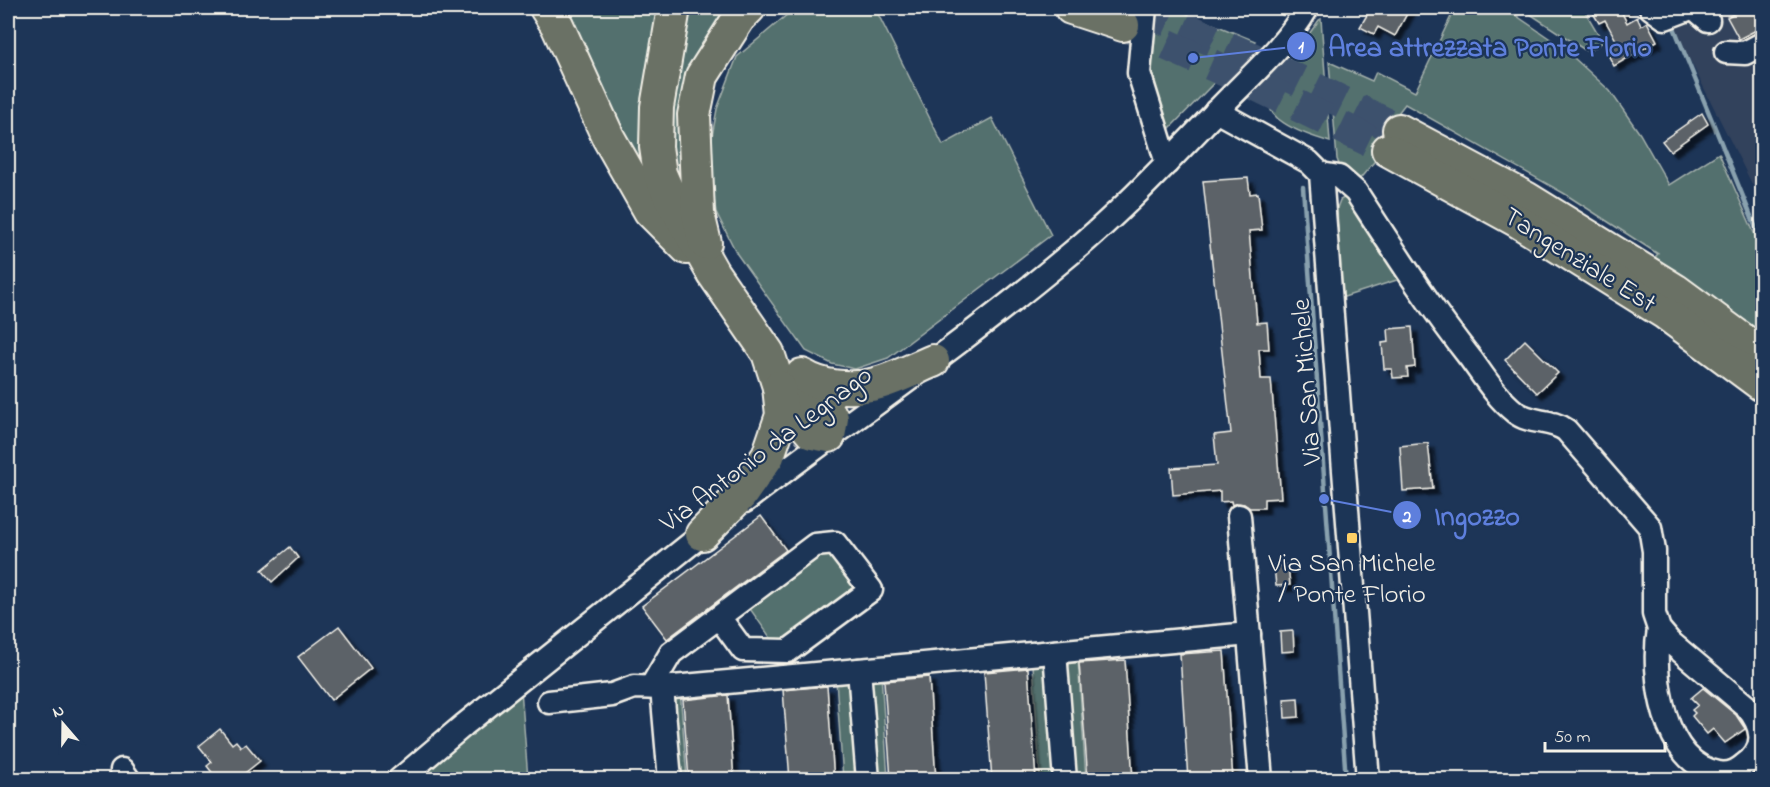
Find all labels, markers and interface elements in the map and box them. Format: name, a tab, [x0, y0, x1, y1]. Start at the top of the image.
callout: Area attrezzata Ponte Florio	[1286, 23, 1663, 69]
text: Area attrezzata Ponte Florio	[1328, 29, 1652, 70]
text: 1	[1298, 35, 1304, 61]
street label: Tangenziale Est	[1495, 198, 1663, 324]
street label: Via San Michele	[1283, 296, 1333, 468]
street label: Via Antonio da Legnago	[652, 357, 881, 544]
callout: Ingozzo	[1392, 492, 1532, 538]
text: Ingozzo	[1434, 498, 1520, 540]
text: 2	[1402, 505, 1412, 531]
marker: Via San Michele / Ponte Florio	[1345, 531, 1359, 545]
place label: Via San Michele / Ponte Florio	[1268, 545, 1436, 615]
north arrow	[33, 694, 93, 754]
text: N	[49, 699, 68, 725]
scale bar	[1545, 715, 1665, 753]
text: 50 m	[1554, 725, 1591, 751]

